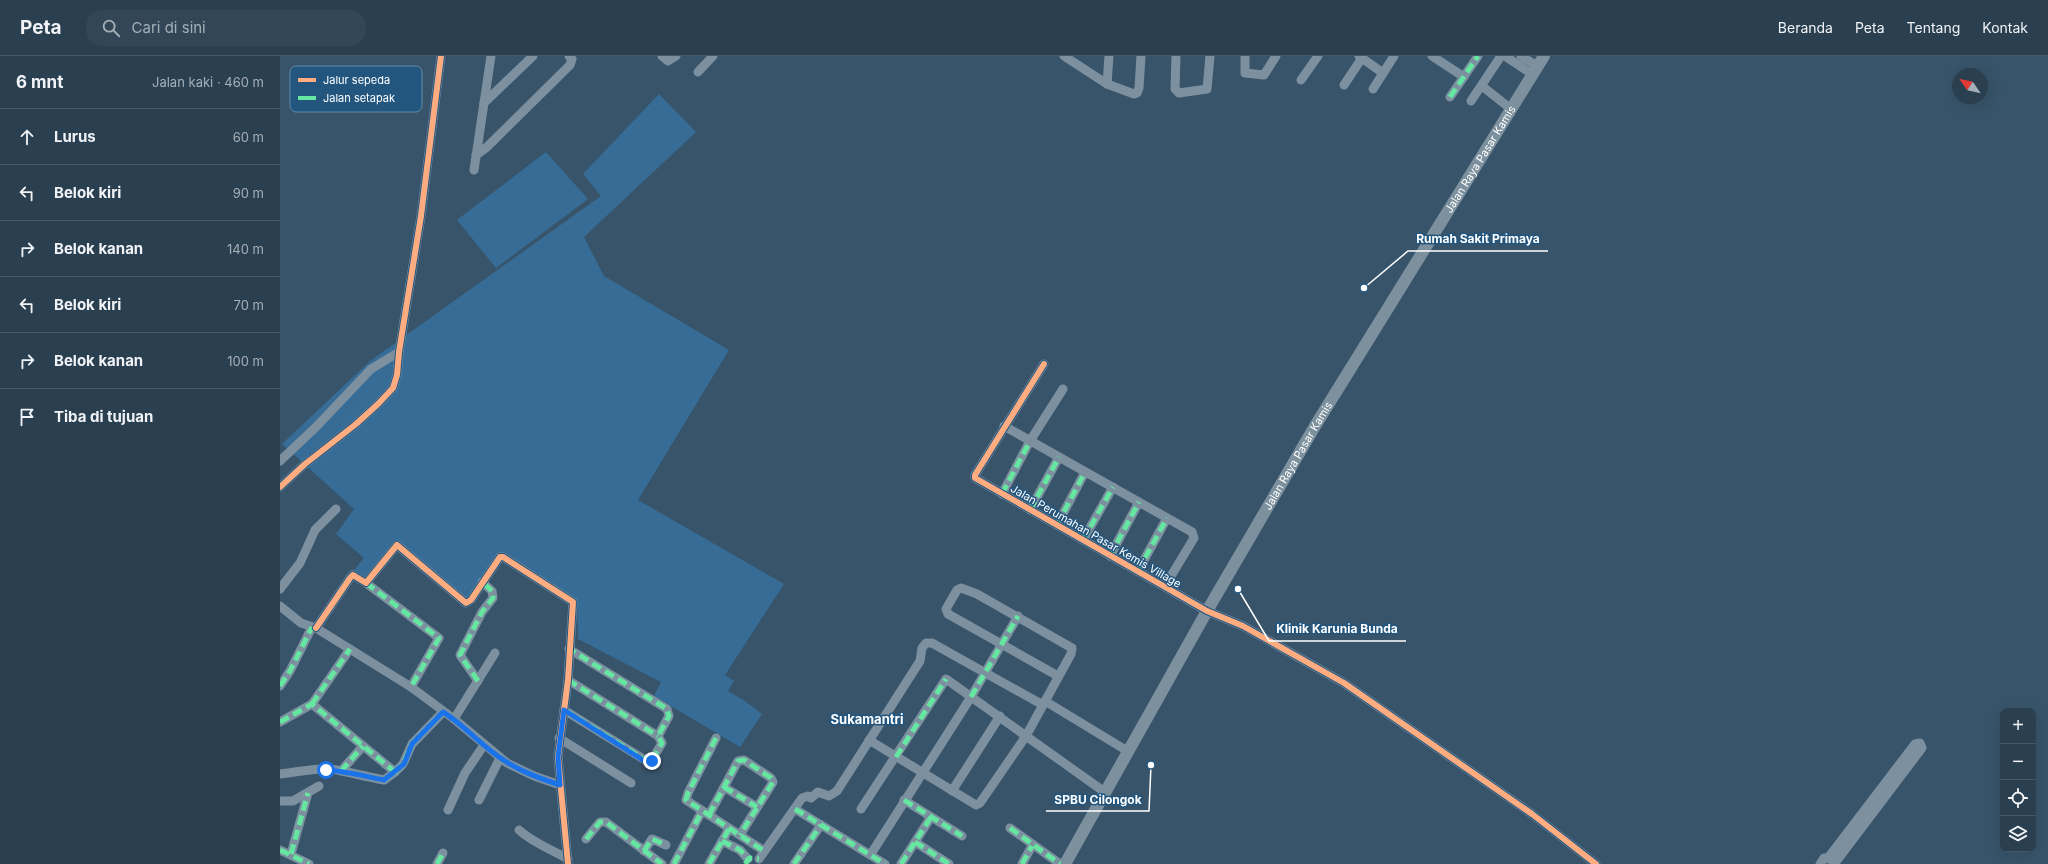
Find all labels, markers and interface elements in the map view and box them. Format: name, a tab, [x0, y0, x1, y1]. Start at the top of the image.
search box	[86, 10, 366, 46]
text: Peta	[20, 16, 62, 39]
icon: search	[100, 17, 122, 39]
text: Cari di sini	[132, 18, 206, 37]
text: Beranda	[1778, 19, 1833, 36]
text: Peta	[1855, 19, 1885, 36]
text: Tentang	[1907, 19, 1960, 36]
text: Kontak	[1982, 19, 2028, 36]
legend	[290, 66, 422, 112]
north arrow	[1952, 68, 1988, 104]
text: 6 mnt	[16, 72, 63, 92]
text: Jalur sepeda	[323, 73, 390, 87]
text: Jalan kaki · 460 m	[152, 74, 264, 90]
text: Jalan setapak	[323, 91, 395, 105]
street label: Jalan Raya Pasar Kamis	[1442, 103, 1519, 216]
icon: ahead	[16, 126, 38, 148]
text: Lurus	[54, 127, 96, 146]
text: 60 m	[233, 129, 264, 145]
icon: left	[16, 182, 38, 204]
text: Belok kiri	[54, 183, 121, 202]
text: 90 m	[233, 185, 264, 201]
callout: Rumah Sakit Primaya	[1408, 227, 1548, 251]
text: Rumah Sakit Primaya	[1416, 231, 1540, 246]
icon: right	[16, 238, 38, 260]
text: Belok kanan	[54, 239, 143, 258]
text: 140 m	[227, 241, 264, 257]
icon: left	[16, 294, 38, 316]
text: Belok kiri	[54, 295, 121, 314]
text: 70 m	[234, 297, 264, 313]
icon: right	[16, 350, 38, 372]
text: Belok kanan	[54, 351, 143, 370]
text: 100 m	[227, 353, 264, 369]
street label: Jalan Raya Pasar Kamis	[1260, 399, 1335, 513]
icon: arrive	[16, 406, 38, 428]
text: Tiba di tujuan	[54, 407, 153, 426]
street label: Jalan Perumahan Pasar Kemis Village	[1008, 481, 1184, 591]
callout: Klinik Karunia Bunda	[1269, 617, 1406, 641]
text: Klinik Karunia Bunda	[1276, 621, 1398, 636]
map controls	[2000, 708, 2036, 852]
button: +	[2000, 708, 2036, 744]
district label: Sukamantri	[831, 711, 903, 727]
button: −	[2000, 744, 2036, 780]
route end	[643, 752, 661, 770]
route start	[317, 761, 335, 779]
button: locate	[2000, 780, 2036, 816]
callout: SPBU Cilongok	[1046, 787, 1149, 811]
text: SPBU Cilongok	[1054, 792, 1142, 807]
button: layers	[2000, 816, 2036, 852]

